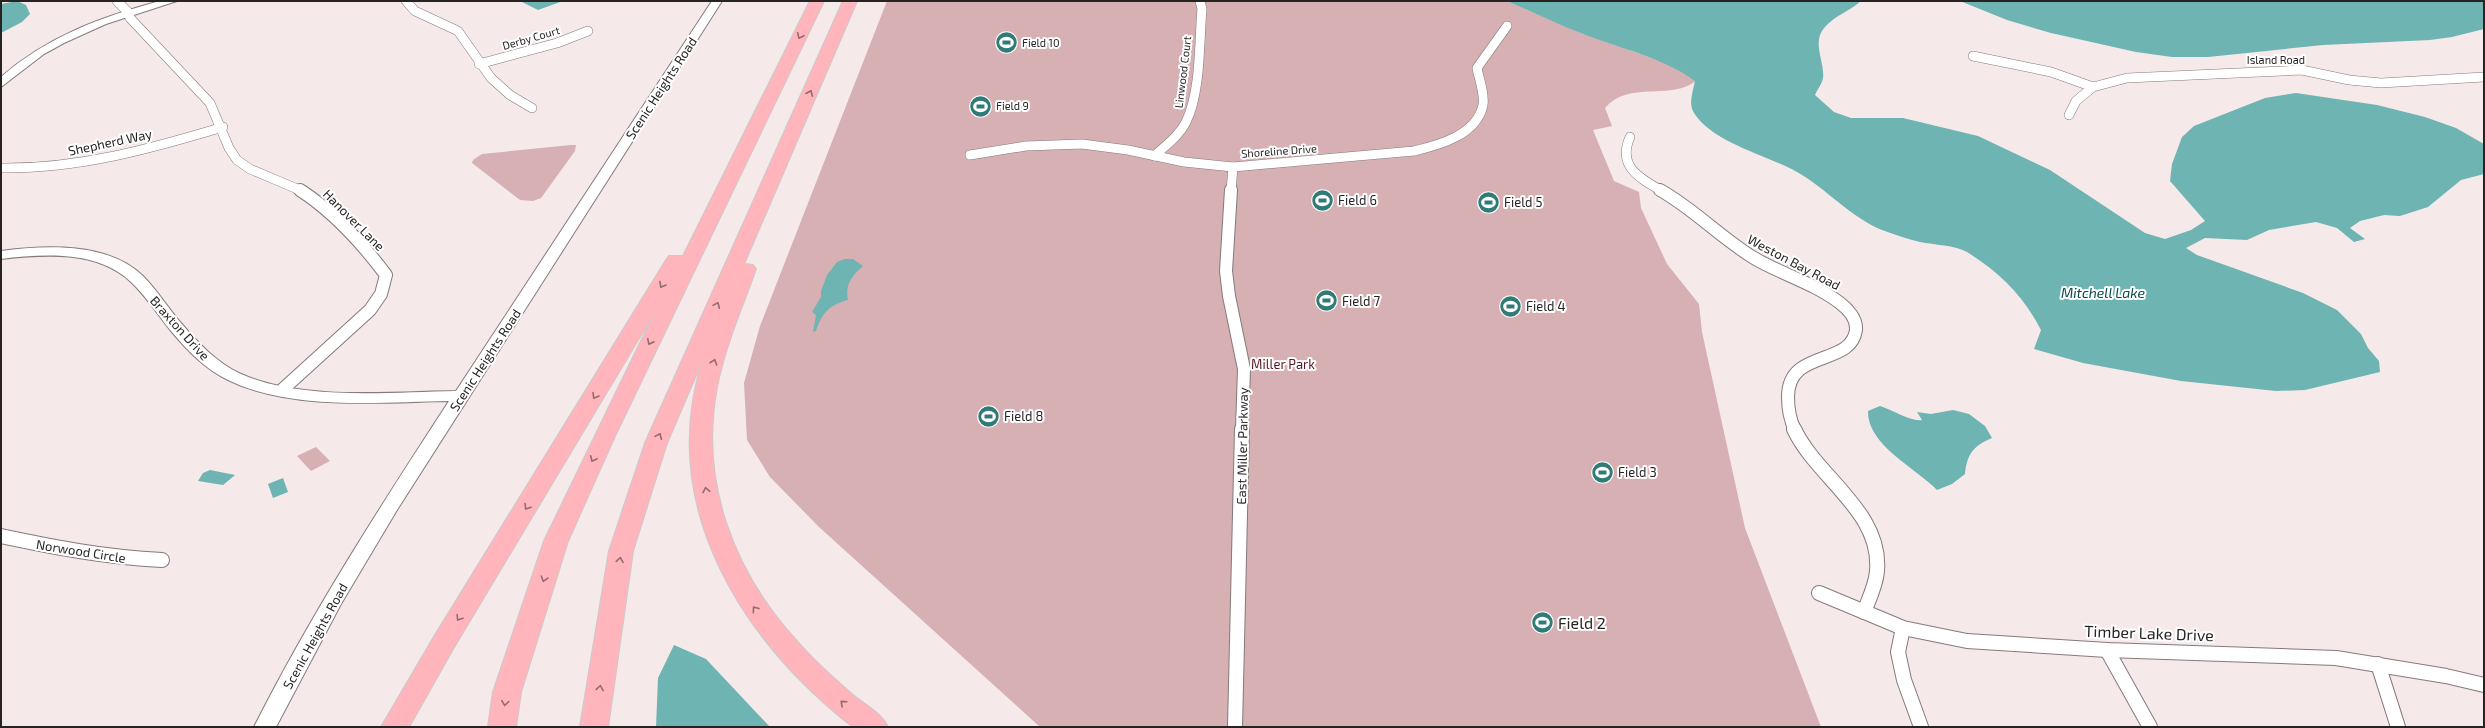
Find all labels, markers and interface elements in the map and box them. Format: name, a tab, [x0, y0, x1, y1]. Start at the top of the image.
street label: Derby Court	[501, 23, 561, 52]
sports icon: Field 10	[994, 30, 1020, 56]
one-way arrow	[797, 32, 805, 40]
street label: Scenic Heights Road	[622, 34, 700, 142]
street label: Linwood Court	[1172, 35, 1193, 109]
place label: Field 10	[1022, 36, 1060, 49]
street label: Island Road	[2247, 53, 2305, 66]
one-way arrow	[805, 89, 813, 97]
sports icon: Field 9	[968, 93, 994, 119]
place label: Field 9	[996, 99, 1029, 112]
street label: Shepherd Way	[67, 125, 154, 159]
street label: Shoreline Drive	[1241, 141, 1317, 160]
street label: Hanover Lane	[320, 186, 388, 254]
sports icon: Field 6	[1310, 187, 1336, 213]
sports icon: Field 5	[1475, 189, 1501, 215]
place label: Field 6	[1338, 192, 1377, 208]
place label: Field 5	[1504, 194, 1542, 210]
street label: Weston Bay Road	[1745, 231, 1843, 293]
one-way arrow	[659, 281, 666, 288]
water label: Mitchell Lake	[2061, 284, 2146, 301]
sports icon: Field 7	[1314, 288, 1340, 314]
street label: Braxton Drive	[147, 293, 213, 363]
place label: Field 7	[1342, 293, 1380, 309]
sports icon: Field 4	[1498, 293, 1524, 319]
place label: Field 4	[1526, 298, 1565, 314]
one-way arrow	[712, 301, 720, 309]
street label: Scenic Heights Road	[446, 306, 524, 414]
one-way arrow	[647, 338, 655, 345]
park label: Miller Park	[1251, 356, 1315, 372]
one-way arrow	[709, 359, 718, 366]
street label: East Miller Parkway	[1233, 387, 1251, 505]
one-way arrow	[593, 392, 600, 399]
sports icon: Field 8	[975, 403, 1001, 429]
place label: Field 8	[1004, 408, 1043, 424]
one-way arrow	[654, 433, 662, 441]
one-way arrow	[590, 455, 598, 462]
sports icon: Field 3	[1589, 459, 1615, 485]
place label: Field 3	[1618, 464, 1657, 480]
one-way arrow	[702, 487, 711, 493]
one-way arrow	[524, 503, 532, 510]
street label: Norwood Circle	[35, 536, 127, 566]
one-way arrow	[615, 557, 624, 563]
one-way arrow	[540, 575, 548, 582]
street label: Scenic Heights Road	[279, 580, 351, 692]
one-way arrow	[752, 606, 760, 613]
sports icon: Field 2	[1529, 610, 1555, 636]
place label: Field 2	[1558, 613, 1606, 632]
one-way arrow	[456, 614, 464, 621]
street label: Timber Lake Drive	[2084, 621, 2214, 644]
one-way arrow	[595, 685, 604, 692]
one-way arrow	[501, 700, 510, 706]
one-way arrow	[841, 701, 848, 708]

